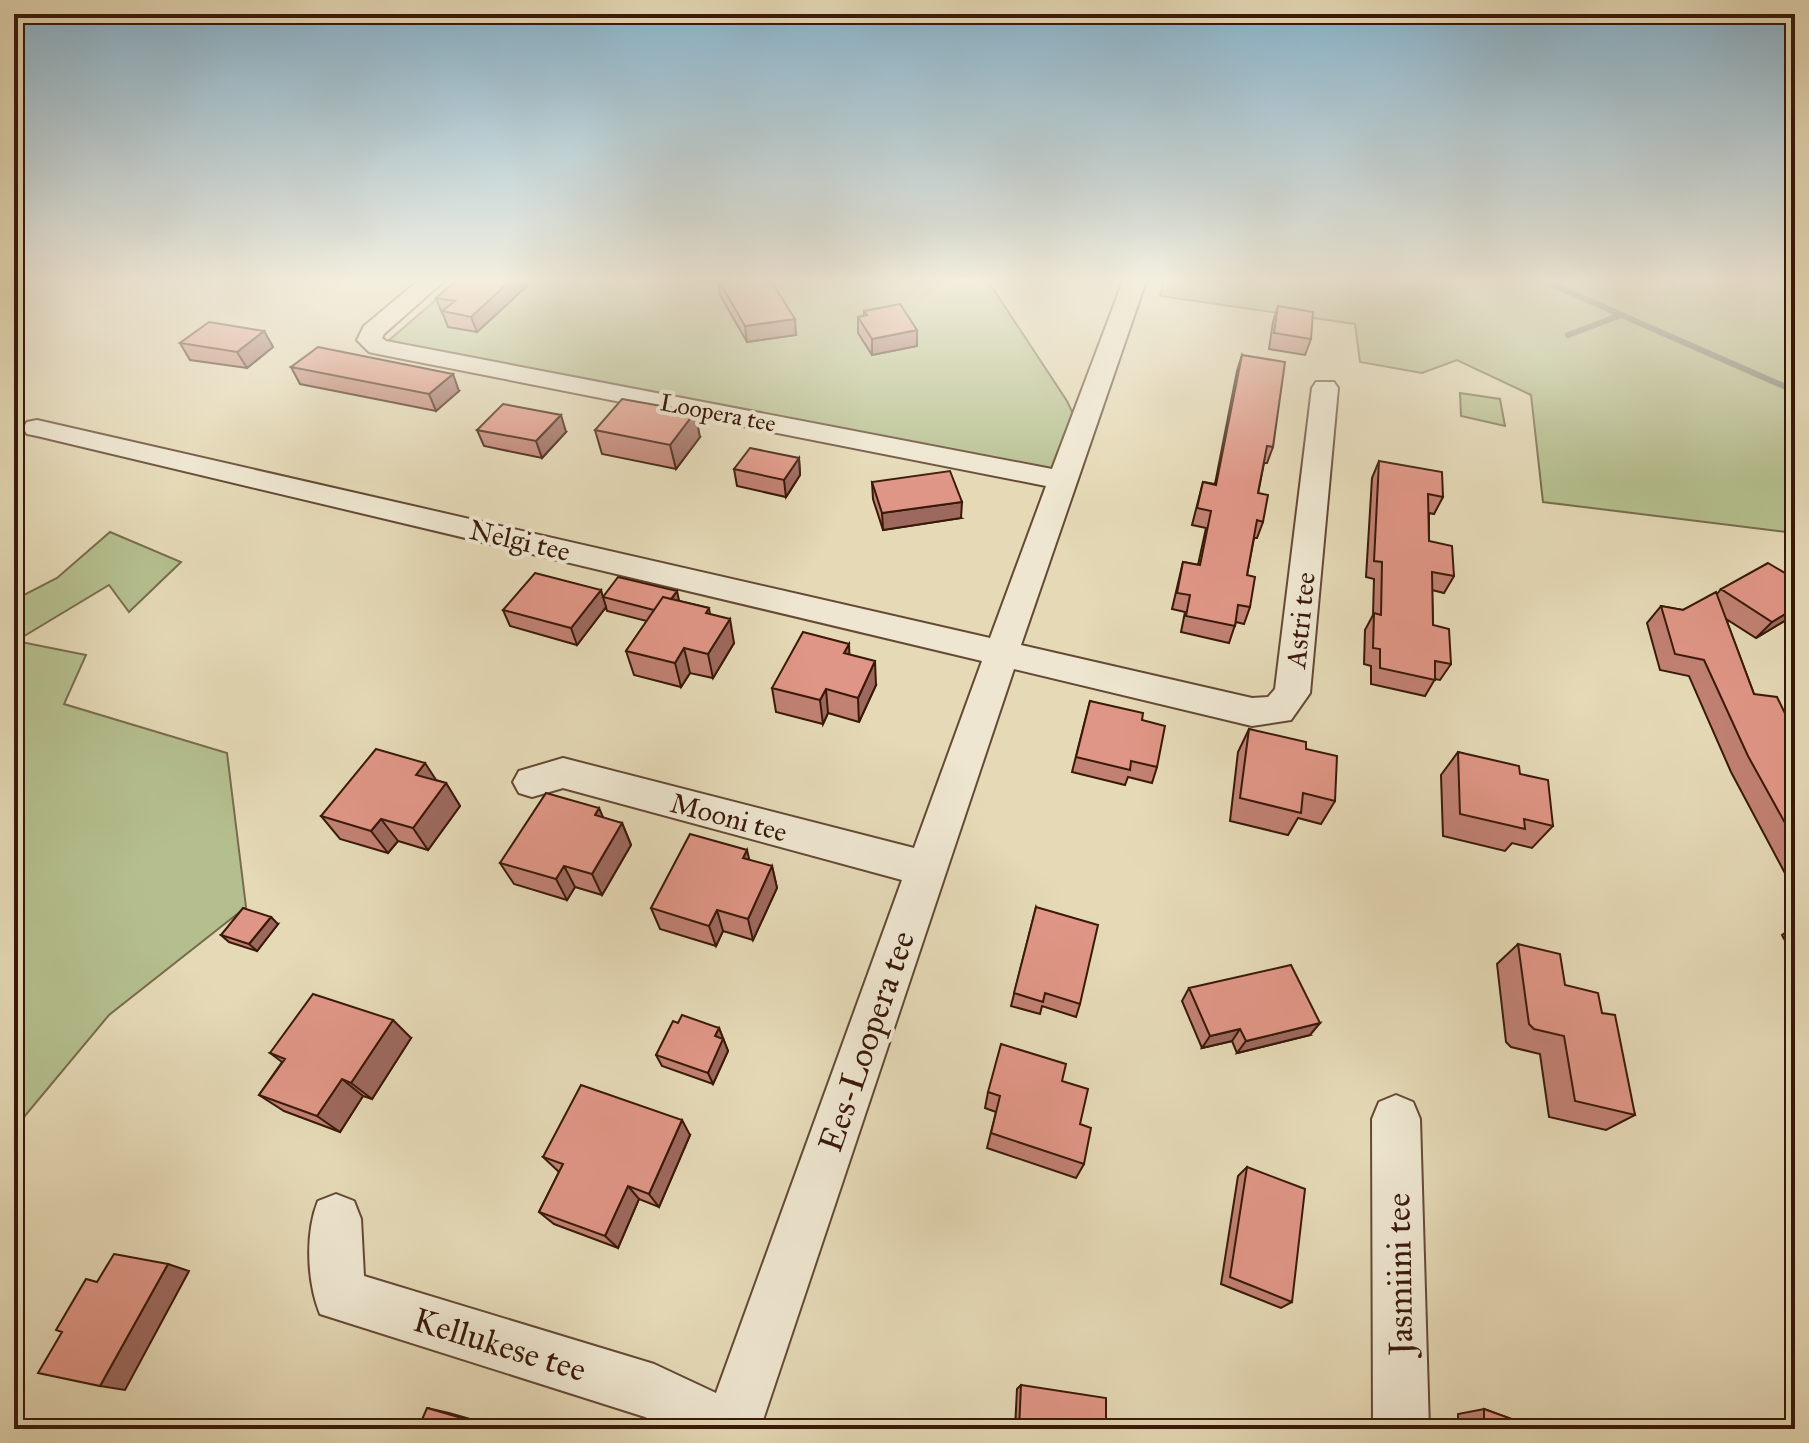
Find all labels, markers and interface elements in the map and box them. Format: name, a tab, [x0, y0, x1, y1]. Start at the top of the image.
street label: Loopera tee	[658, 387, 778, 439]
street label: Nelgi tee	[466, 512, 574, 569]
street label: Astri tee	[1278, 570, 1323, 671]
street label: Mooni tee	[667, 785, 791, 850]
street label: Ees-Loopera tee	[810, 925, 923, 1157]
street label: Jasmiini tee	[1378, 1192, 1422, 1360]
street label: Kellukese tee	[409, 1299, 591, 1390]

